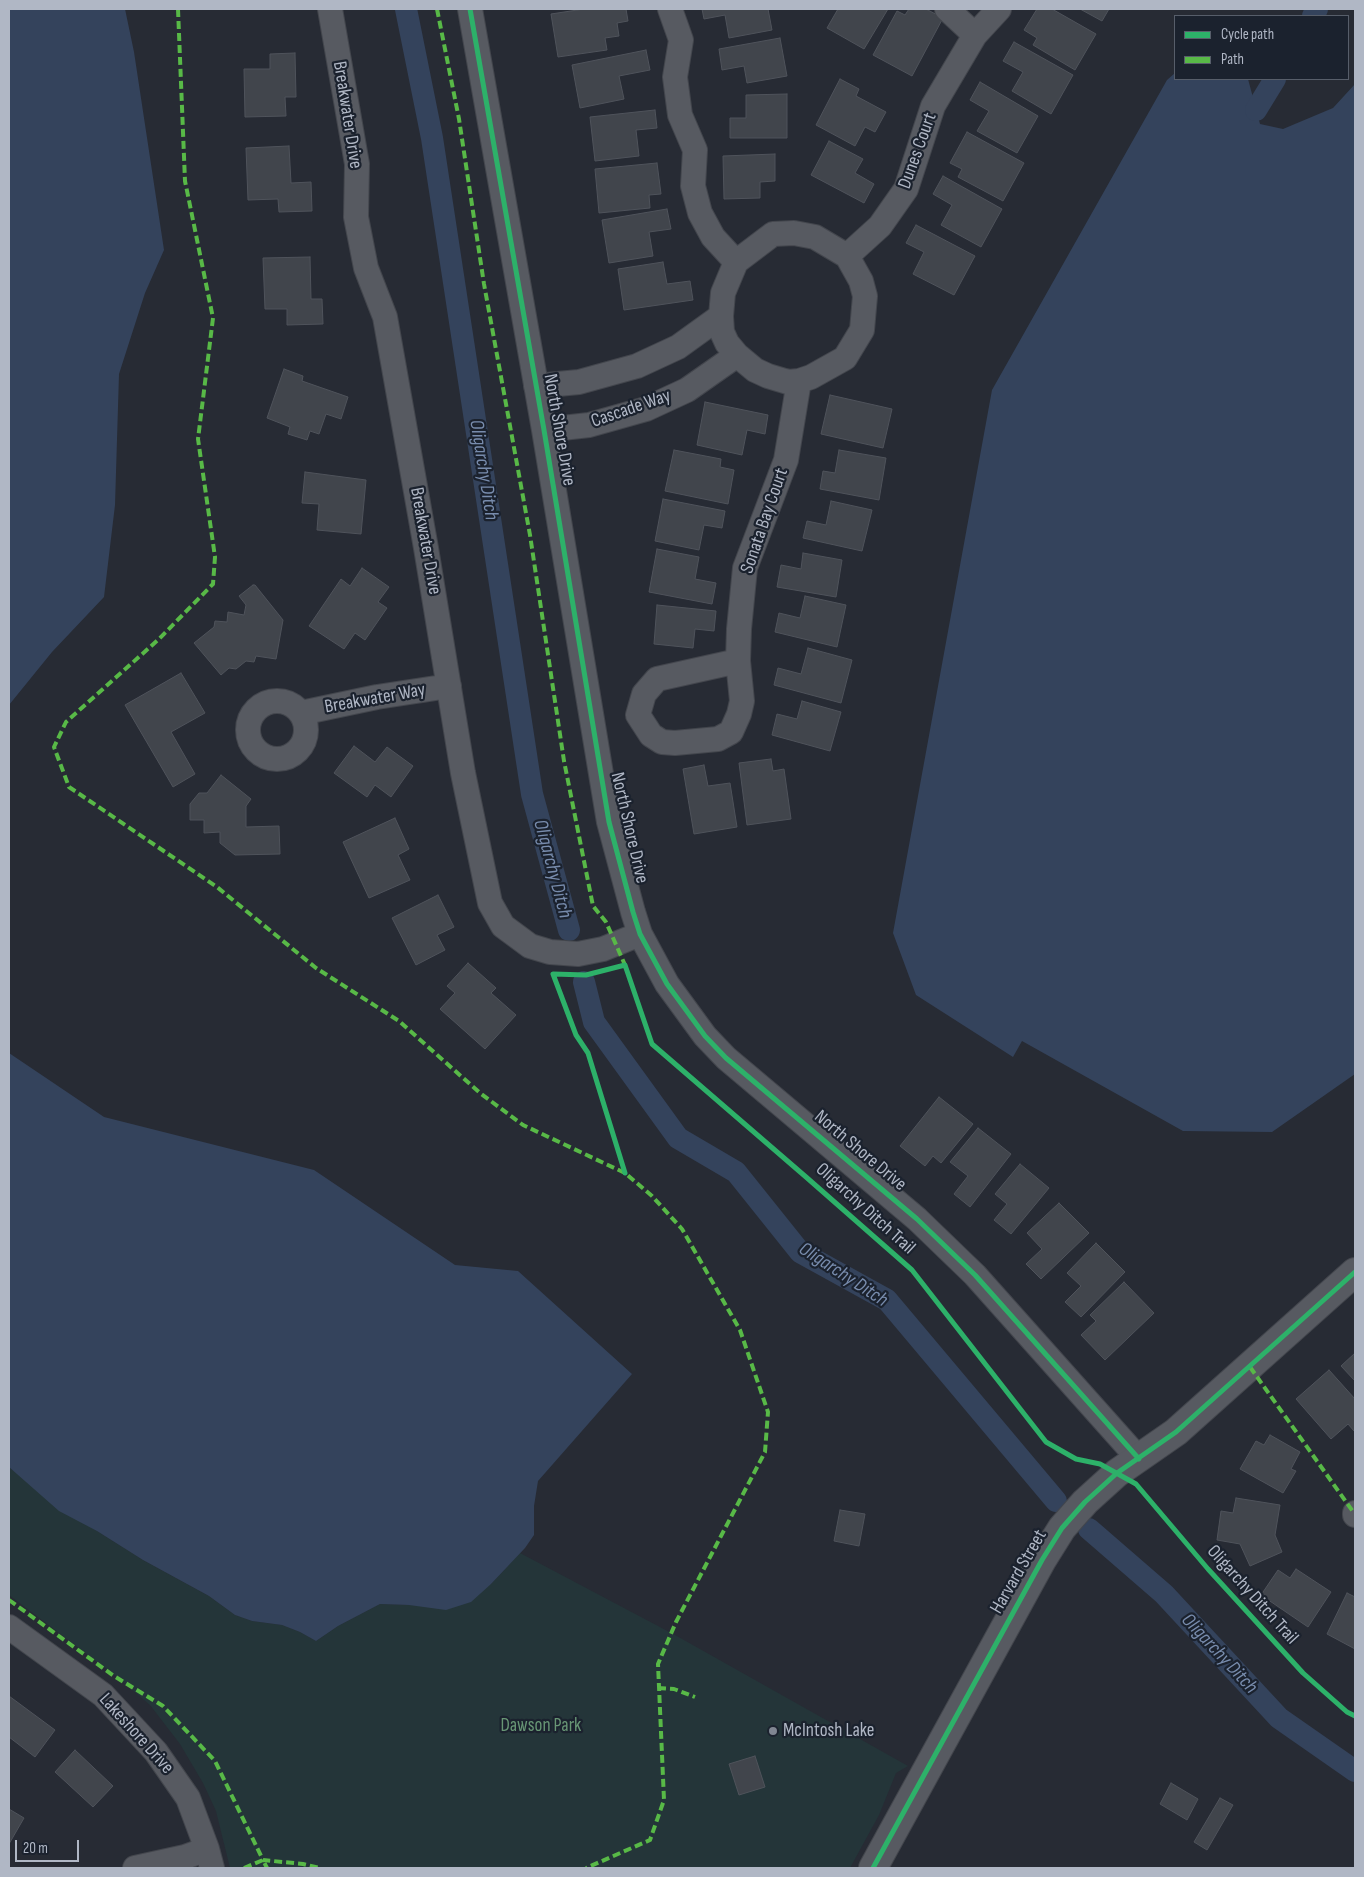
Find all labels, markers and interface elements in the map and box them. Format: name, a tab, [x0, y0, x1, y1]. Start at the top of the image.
legend	[1174, 15, 1349, 80]
text: Cycle path	[1221, 25, 1274, 44]
text: Path	[1221, 50, 1244, 69]
street label: Breakwater Drive	[327, 60, 367, 170]
street label: Dunes Court	[894, 110, 942, 192]
street label: North Shore Drive	[538, 372, 580, 488]
street label: Cascade Way	[588, 385, 674, 433]
water label: Oligarchy Ditch	[463, 418, 503, 522]
street label: Sonata Bay Court	[736, 465, 794, 577]
street label: Breakwater Drive	[404, 486, 446, 596]
street label: Breakwater Way	[323, 679, 427, 719]
street label: North Shore Drive	[605, 770, 653, 886]
water label: Oligarchy Ditch	[527, 817, 577, 921]
street label: North Shore Drive	[809, 1106, 911, 1196]
street label: Oligarchy Ditch Trail	[811, 1158, 919, 1260]
water label: Oligarchy Ditch	[794, 1237, 892, 1313]
street label: Harvard Street	[986, 1526, 1052, 1618]
street label: Oligarchy Ditch Trail	[1201, 1541, 1303, 1649]
water label: Oligarchy Ditch	[1176, 1609, 1262, 1699]
street label: Lakeshore Drive	[94, 1689, 178, 1779]
park label: Dawson Park	[501, 1715, 581, 1737]
place label: McIntosh Lake	[783, 1720, 874, 1742]
marker: McIntosh Lake	[767, 1725, 779, 1737]
scale bar	[18, 1830, 81, 1862]
text: 20 m	[23, 1839, 48, 1858]

